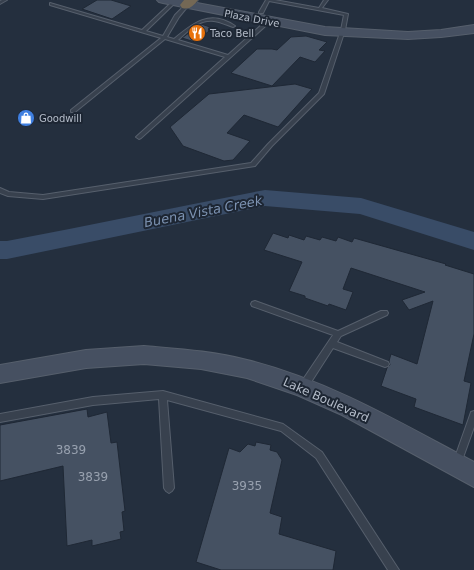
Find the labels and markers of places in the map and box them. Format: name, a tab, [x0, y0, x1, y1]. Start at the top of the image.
restaurant icon: Taco Bell	[187, 23, 207, 43]
place label: Taco Bell	[209, 28, 254, 39]
shop icon: Goodwill	[16, 108, 36, 128]
place label: Goodwill	[39, 113, 82, 124]

